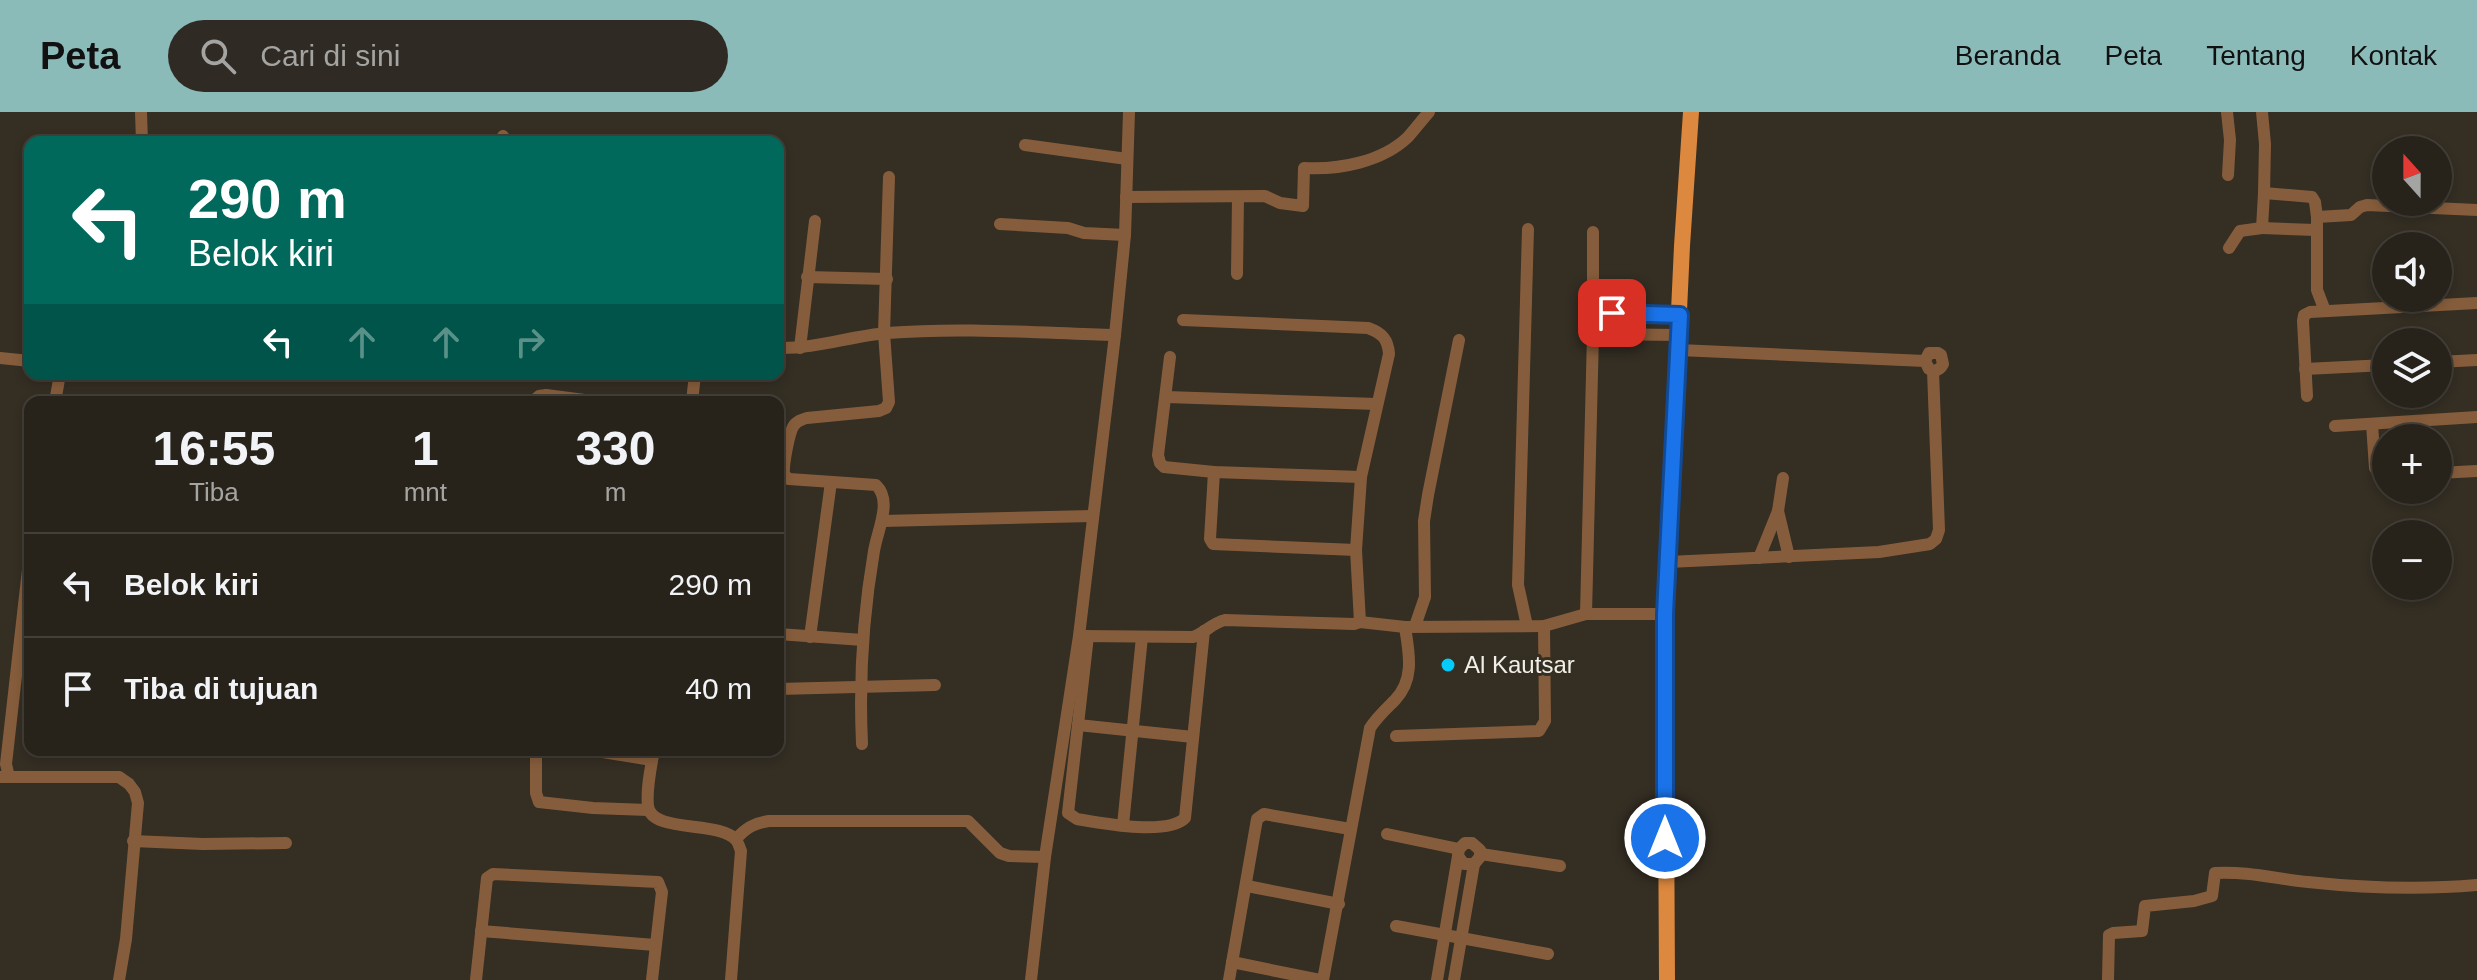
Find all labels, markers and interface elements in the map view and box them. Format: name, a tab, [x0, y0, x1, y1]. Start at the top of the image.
search box	[168, 20, 728, 92]
icon: search	[196, 34, 240, 78]
text: Peta	[40, 35, 120, 77]
text: Cari di sini	[260, 39, 400, 72]
text: Beranda	[1955, 40, 2061, 71]
text: Peta	[2105, 40, 2162, 71]
text: Tentang	[2206, 40, 2306, 71]
text: Kontak	[2350, 40, 2437, 71]
north arrow	[2372, 136, 2452, 216]
map controls	[2372, 136, 2452, 600]
text: 290 m	[188, 167, 347, 230]
icon: left	[56, 168, 160, 272]
button: sound	[2372, 232, 2452, 312]
text: Belok kiri	[188, 233, 334, 274]
pin	[1578, 279, 1646, 347]
icon: arrive	[1590, 291, 1634, 335]
icon: left	[256, 320, 300, 364]
icon: ahead	[340, 320, 384, 364]
icon: ahead	[424, 320, 468, 364]
icon: right	[508, 320, 552, 364]
button: layers	[2372, 328, 2452, 408]
text: 16:55	[152, 422, 275, 475]
text: 1	[412, 422, 439, 475]
text: 330	[575, 422, 656, 475]
button: +	[2372, 424, 2452, 504]
text: Tiba	[189, 477, 239, 507]
text: mnt	[404, 477, 447, 507]
text: m	[605, 477, 626, 507]
button: −	[2372, 520, 2452, 600]
icon: left	[56, 563, 100, 607]
text: Belok kiri	[124, 568, 259, 601]
text: 290 m	[669, 568, 752, 601]
place label: Al Kautsar	[1464, 651, 1575, 678]
marker: Al Kautsar	[1439, 656, 1457, 674]
icon: arrive	[56, 667, 100, 711]
text: Tiba di tujuan	[124, 672, 318, 705]
text: 40 m	[685, 672, 752, 705]
position arrow	[1623, 796, 1707, 880]

